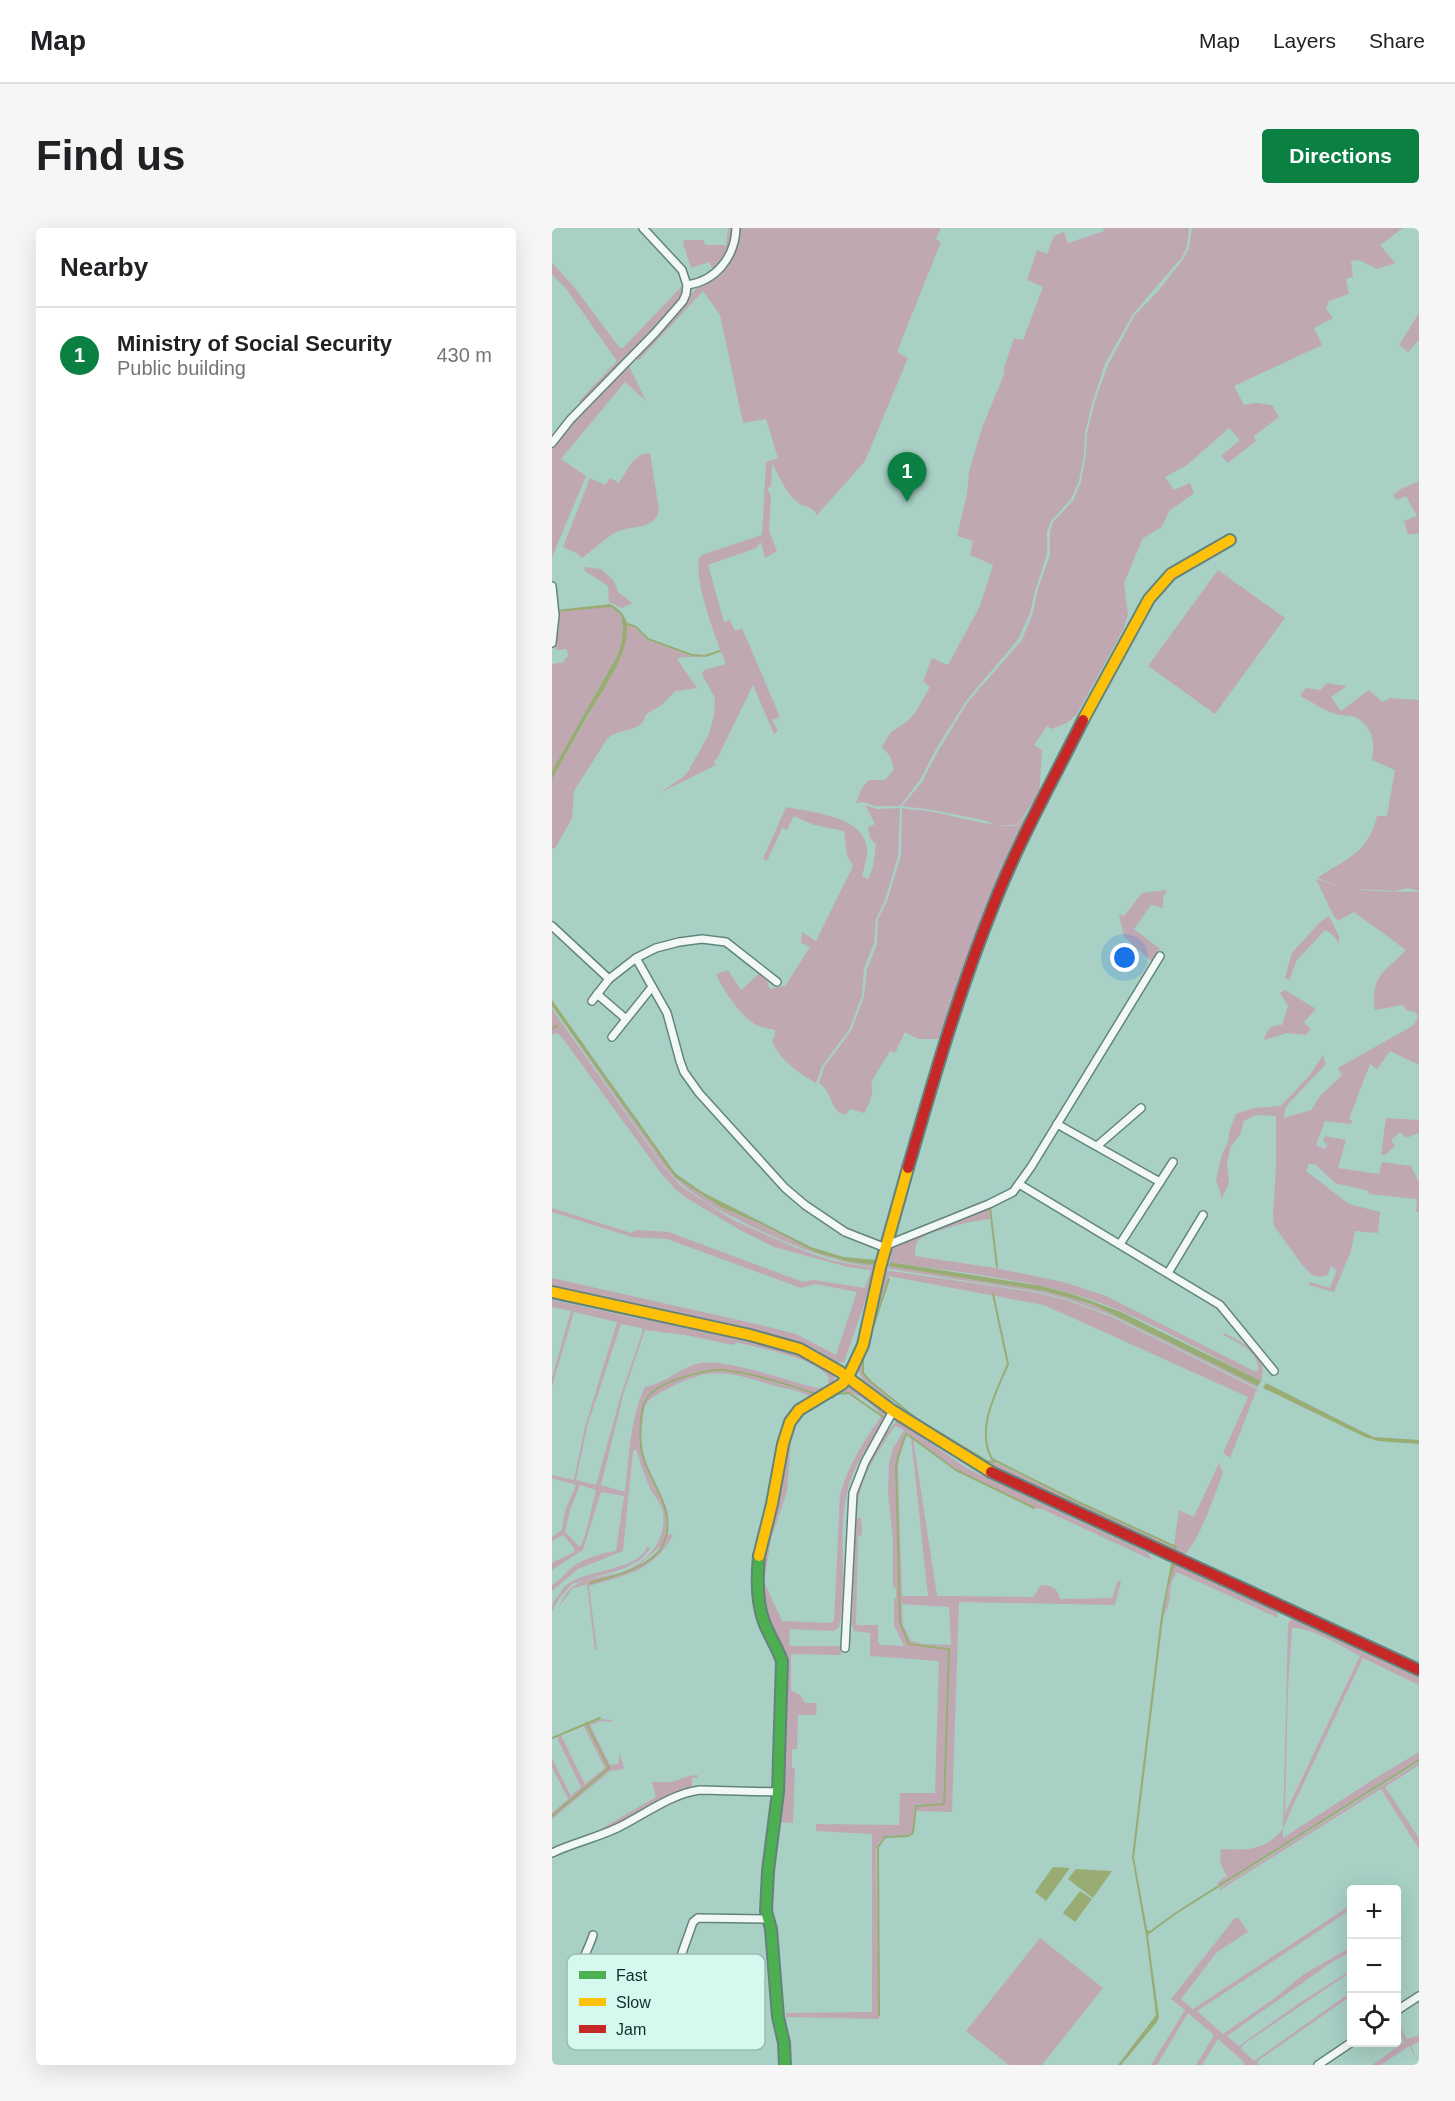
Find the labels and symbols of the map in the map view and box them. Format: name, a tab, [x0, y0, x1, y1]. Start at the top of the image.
pin: 1	[888, 452, 926, 502]
your location	[1110, 943, 1139, 972]
legend	[567, 1954, 765, 2050]
text: Fast	[616, 1967, 648, 1984]
text: Slow	[616, 1994, 651, 2011]
text: Jam	[616, 2021, 646, 2038]

